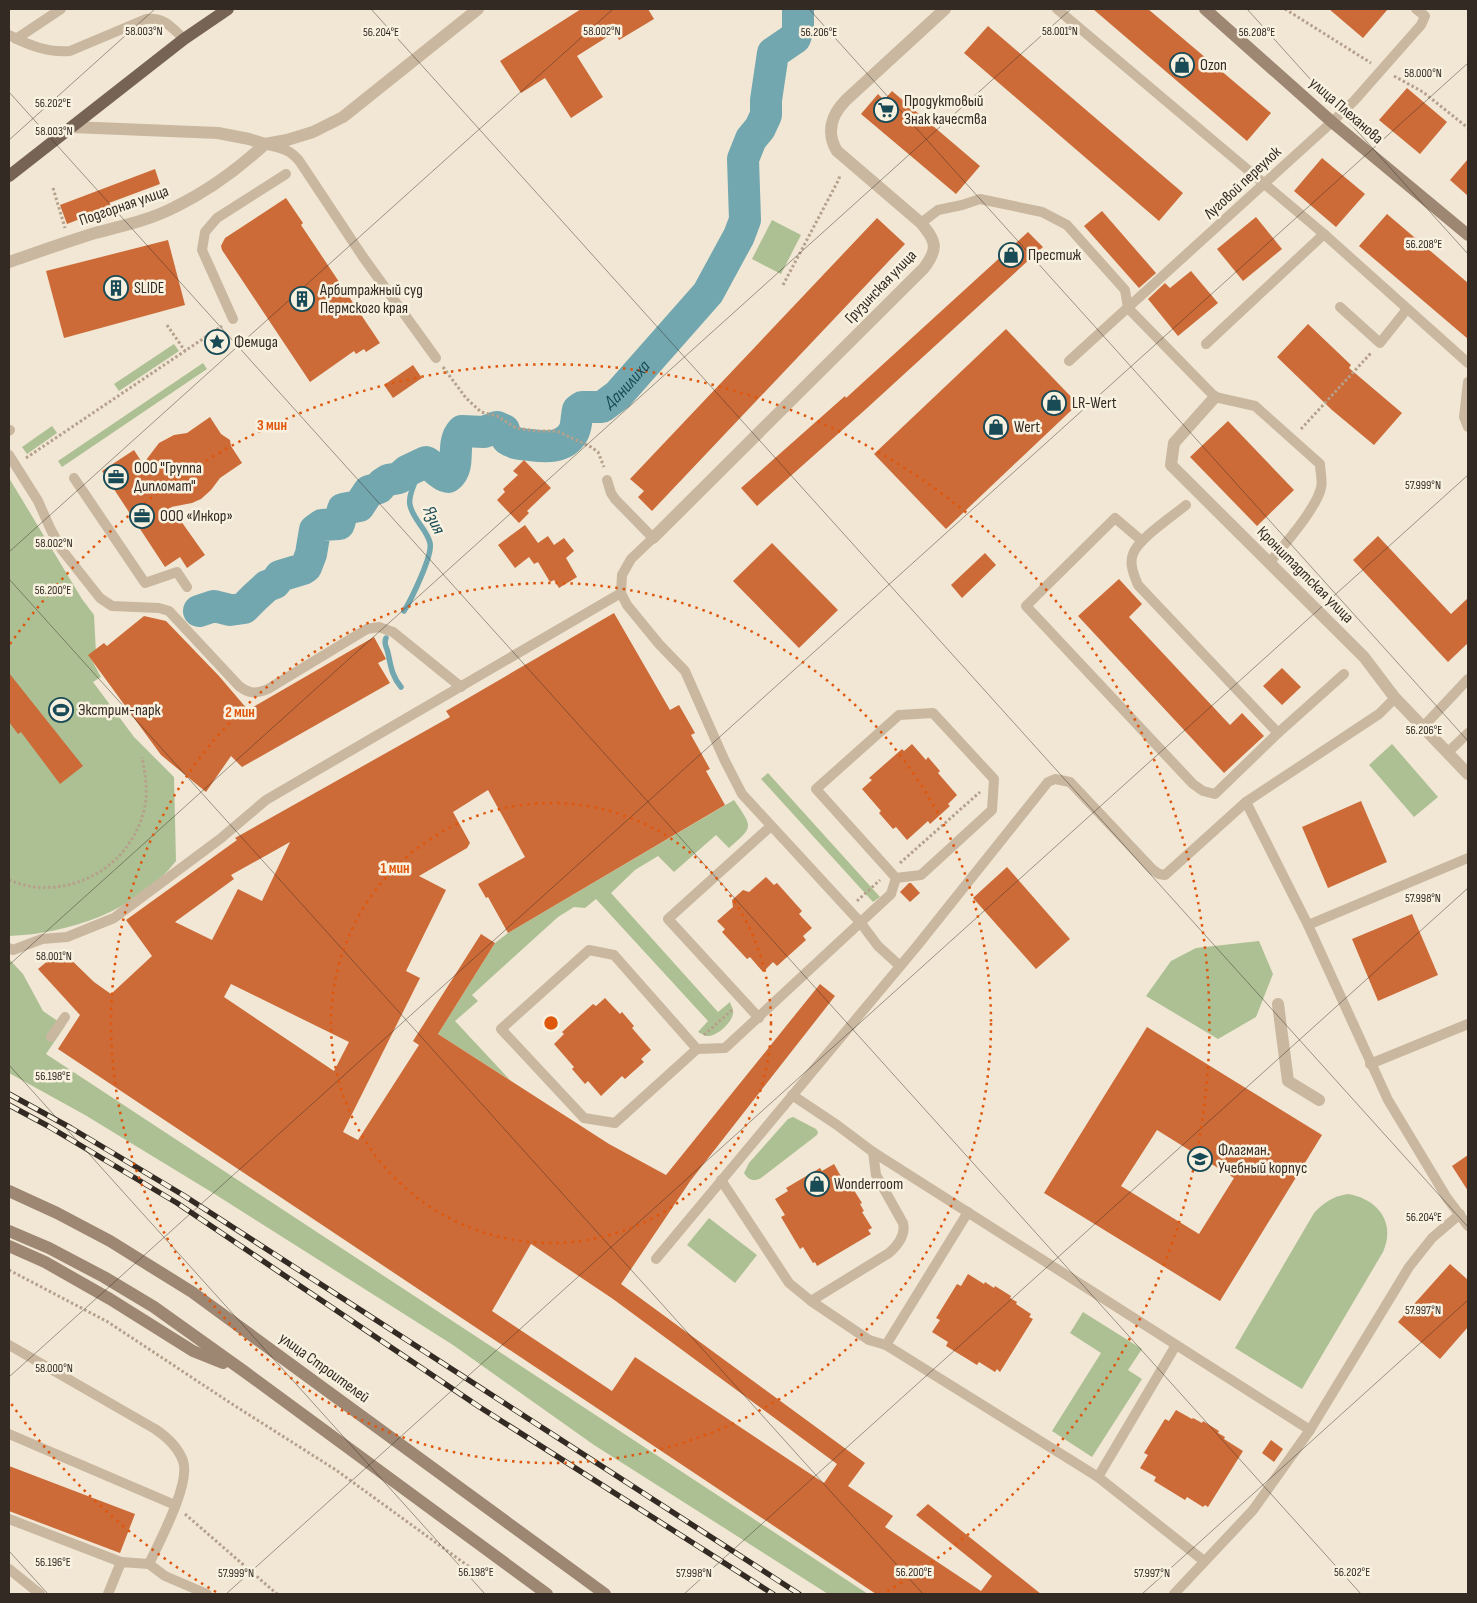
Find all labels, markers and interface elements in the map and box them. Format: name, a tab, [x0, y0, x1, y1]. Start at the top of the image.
text: 58.003°N	[125, 24, 163, 39]
text: 58.002°N	[583, 24, 621, 39]
text: 58.001°N	[1042, 24, 1078, 39]
text: 56.204°E	[363, 25, 399, 40]
text: 56.206°E	[801, 25, 837, 40]
text: 56.208°E	[1239, 25, 1275, 40]
shop icon: Ozon	[1169, 52, 1195, 78]
place label: Ozon	[1200, 56, 1227, 75]
text: 58.000°N	[1404, 66, 1442, 81]
street label: улица Плеханова	[1305, 74, 1387, 148]
place label: Продуктовый Знак качества	[904, 92, 987, 129]
text: 56.202°E	[35, 96, 71, 111]
supermarket icon: Продуктовый Знак качества	[873, 97, 899, 123]
text: 58.003°N	[35, 124, 73, 139]
street label: Луговой переулок	[1200, 142, 1286, 224]
street label: Подгорная улица	[77, 182, 171, 230]
text: 56.208°E	[1406, 237, 1442, 252]
shop icon: Престиж	[998, 242, 1024, 268]
street label: Грузинская улица	[841, 246, 921, 328]
place label: Престиж	[1028, 246, 1081, 265]
building icon: SLIDE	[103, 275, 129, 301]
place label: SLIDE	[134, 279, 164, 298]
place label: Арбитражный суд Пермского края	[319, 281, 423, 318]
building icon: Арбитражный суд Пермского края	[289, 286, 315, 312]
place icon: Фемида	[204, 329, 230, 355]
place label: Фемида	[234, 333, 278, 352]
water label: Данилиха	[599, 355, 655, 413]
shop icon: LR-Wert	[1041, 390, 1067, 416]
place label: LR-Wert	[1072, 394, 1117, 413]
shop icon: Wert	[983, 414, 1009, 440]
text: 3 мин	[257, 416, 287, 435]
place label: Wert	[1014, 418, 1040, 437]
place label: ООО "Группа Дипломат"	[134, 459, 202, 496]
office icon: ООО "Группа Дипломат"	[103, 464, 129, 490]
text: 57.999°N	[1405, 478, 1441, 493]
water label: Язия	[418, 502, 450, 538]
office icon: ООО «Инкор»	[129, 503, 155, 529]
place label: ООО «Инкор»	[160, 507, 233, 526]
street label: Кронштадтская улица	[1253, 523, 1357, 627]
text: 58.002°N	[35, 536, 73, 551]
text: 56.200°E	[35, 583, 71, 598]
sports icon: Экстрим-парк	[48, 697, 74, 723]
place label: Экстрим-парк	[78, 701, 162, 720]
text: 2 мин	[225, 703, 255, 722]
text: 56.206°E	[1406, 723, 1442, 738]
text: 1 мин	[380, 859, 410, 878]
text: 57.998°N	[1405, 891, 1441, 906]
text: 58.001°N	[36, 949, 72, 964]
centre of rings	[542, 1014, 560, 1032]
text: 56.198°E	[35, 1069, 71, 1084]
place label: Флагман. Учебный корпус	[1218, 1141, 1307, 1178]
school or university icon: Флагман. Учебный корпус	[1187, 1146, 1213, 1172]
shop icon: Wonderroom	[804, 1171, 830, 1197]
place label: Wonderroom	[834, 1175, 903, 1194]
text: 56.204°E	[1406, 1210, 1442, 1225]
text: 57.997°N	[1405, 1303, 1441, 1318]
street label: улица Строителей	[275, 1329, 373, 1407]
text: 58.000°N	[35, 1361, 73, 1376]
text: 56.196°E	[35, 1555, 71, 1570]
text: 56.198°E	[458, 1565, 494, 1580]
text: 56.200°E	[896, 1565, 932, 1580]
text: 56.202°E	[1334, 1565, 1370, 1580]
text: 57.999°N	[218, 1566, 254, 1581]
text: 57.998°N	[676, 1566, 712, 1581]
text: 57.997°N	[1134, 1566, 1170, 1581]

